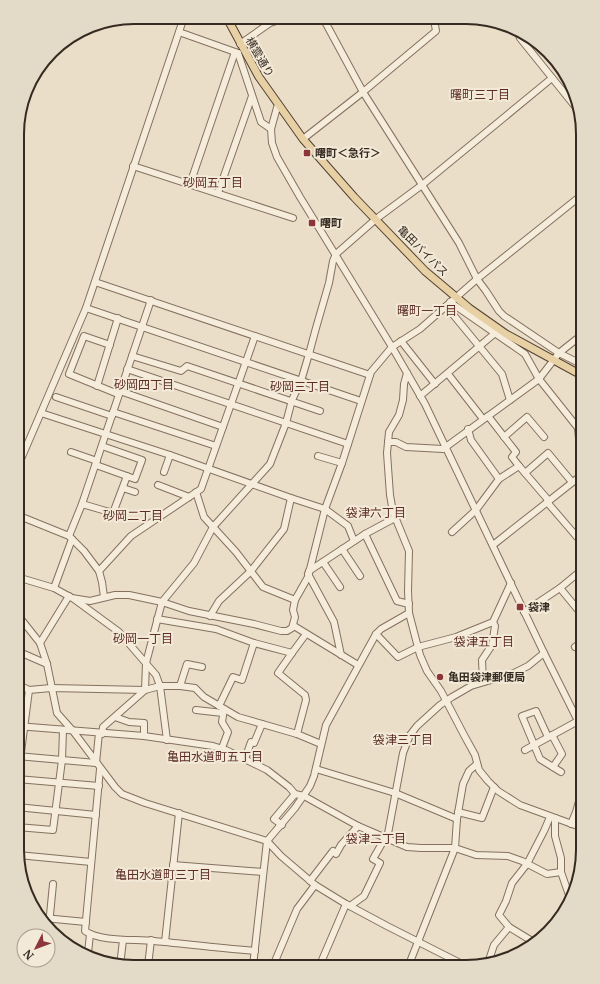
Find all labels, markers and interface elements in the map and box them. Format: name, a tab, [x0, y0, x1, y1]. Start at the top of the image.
street label: 横雲通り	[243, 34, 277, 80]
district label: 曙町三丁目	[450, 87, 510, 102]
place label: 曙町＜急行＞	[315, 146, 381, 160]
marker: 曙町＜急行＞	[302, 148, 312, 158]
district label: 砂岡五丁目	[183, 175, 243, 190]
place label: 曙町	[320, 216, 342, 230]
marker: 曙町	[307, 218, 317, 228]
street label: 亀田バイパス	[395, 223, 451, 279]
district label: 曙町一丁目	[397, 303, 457, 318]
district label: 砂岡四丁目	[114, 377, 174, 392]
district label: 砂岡三丁目	[270, 379, 330, 394]
district label: 袋津六丁目	[345, 505, 406, 520]
district label: 砂岡二丁目	[103, 508, 163, 523]
place label: 袋津	[528, 600, 550, 614]
marker: 袋津	[515, 602, 525, 612]
district label: 砂岡一丁目	[113, 631, 173, 646]
district label: 袋津五丁目	[453, 634, 514, 649]
place label: 亀田袋津郵便局	[448, 670, 525, 684]
marker: 亀田袋津郵便局	[435, 672, 445, 682]
district label: 袋津三丁目	[372, 732, 433, 747]
district label: 亀田水道町五丁目	[167, 749, 263, 764]
district label: 袋津二丁目	[345, 831, 406, 846]
district label: 亀田水道町三丁目	[115, 867, 211, 882]
north arrow	[16, 928, 56, 968]
text: N	[20, 947, 37, 963]

